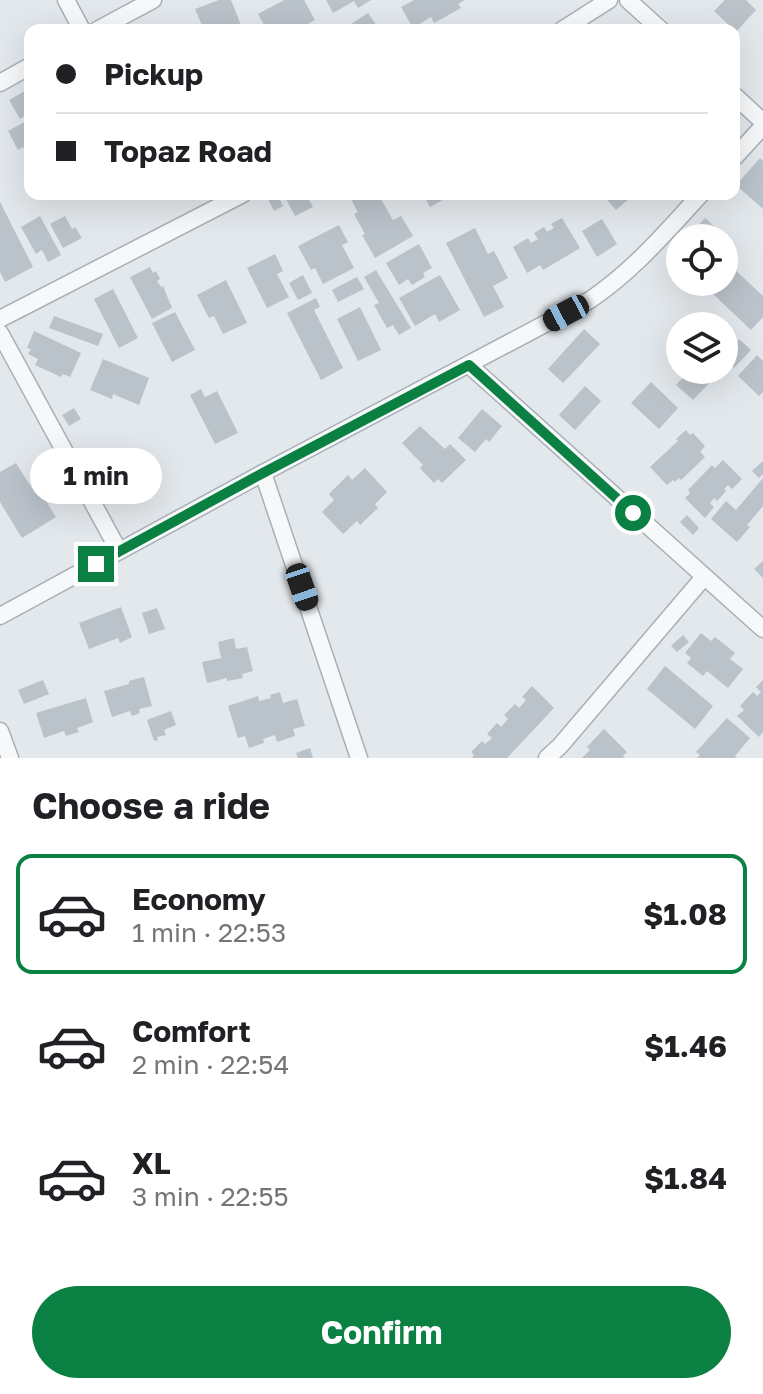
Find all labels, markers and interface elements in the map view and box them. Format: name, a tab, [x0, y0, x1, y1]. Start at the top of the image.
text: Pickup	[104, 56, 203, 92]
text: Topaz Road	[104, 133, 272, 169]
map controls	[666, 224, 738, 384]
button: locate	[666, 224, 738, 296]
car	[539, 291, 593, 335]
button: layers	[666, 312, 738, 384]
callout: 1 min	[30, 448, 162, 504]
text: 1 min	[63, 460, 129, 491]
route start	[615, 495, 651, 531]
route end	[78, 546, 114, 582]
car	[283, 560, 321, 614]
text: Choose a ride	[32, 784, 270, 827]
icon: car	[36, 878, 108, 950]
text: Economy	[132, 881, 266, 917]
text: $1.08	[643, 896, 727, 932]
text: 1 min · 22:53	[132, 917, 286, 948]
icon: car	[36, 1010, 108, 1082]
text: Comfort	[132, 1013, 251, 1049]
text: $1.46	[644, 1028, 727, 1064]
text: 2 min · 22:54	[132, 1049, 289, 1080]
icon: car	[36, 1142, 108, 1214]
text: XL	[132, 1145, 171, 1181]
text: $1.84	[644, 1160, 727, 1196]
text: 3 min · 22:55	[132, 1181, 289, 1212]
button: Confirm	[32, 1286, 731, 1378]

